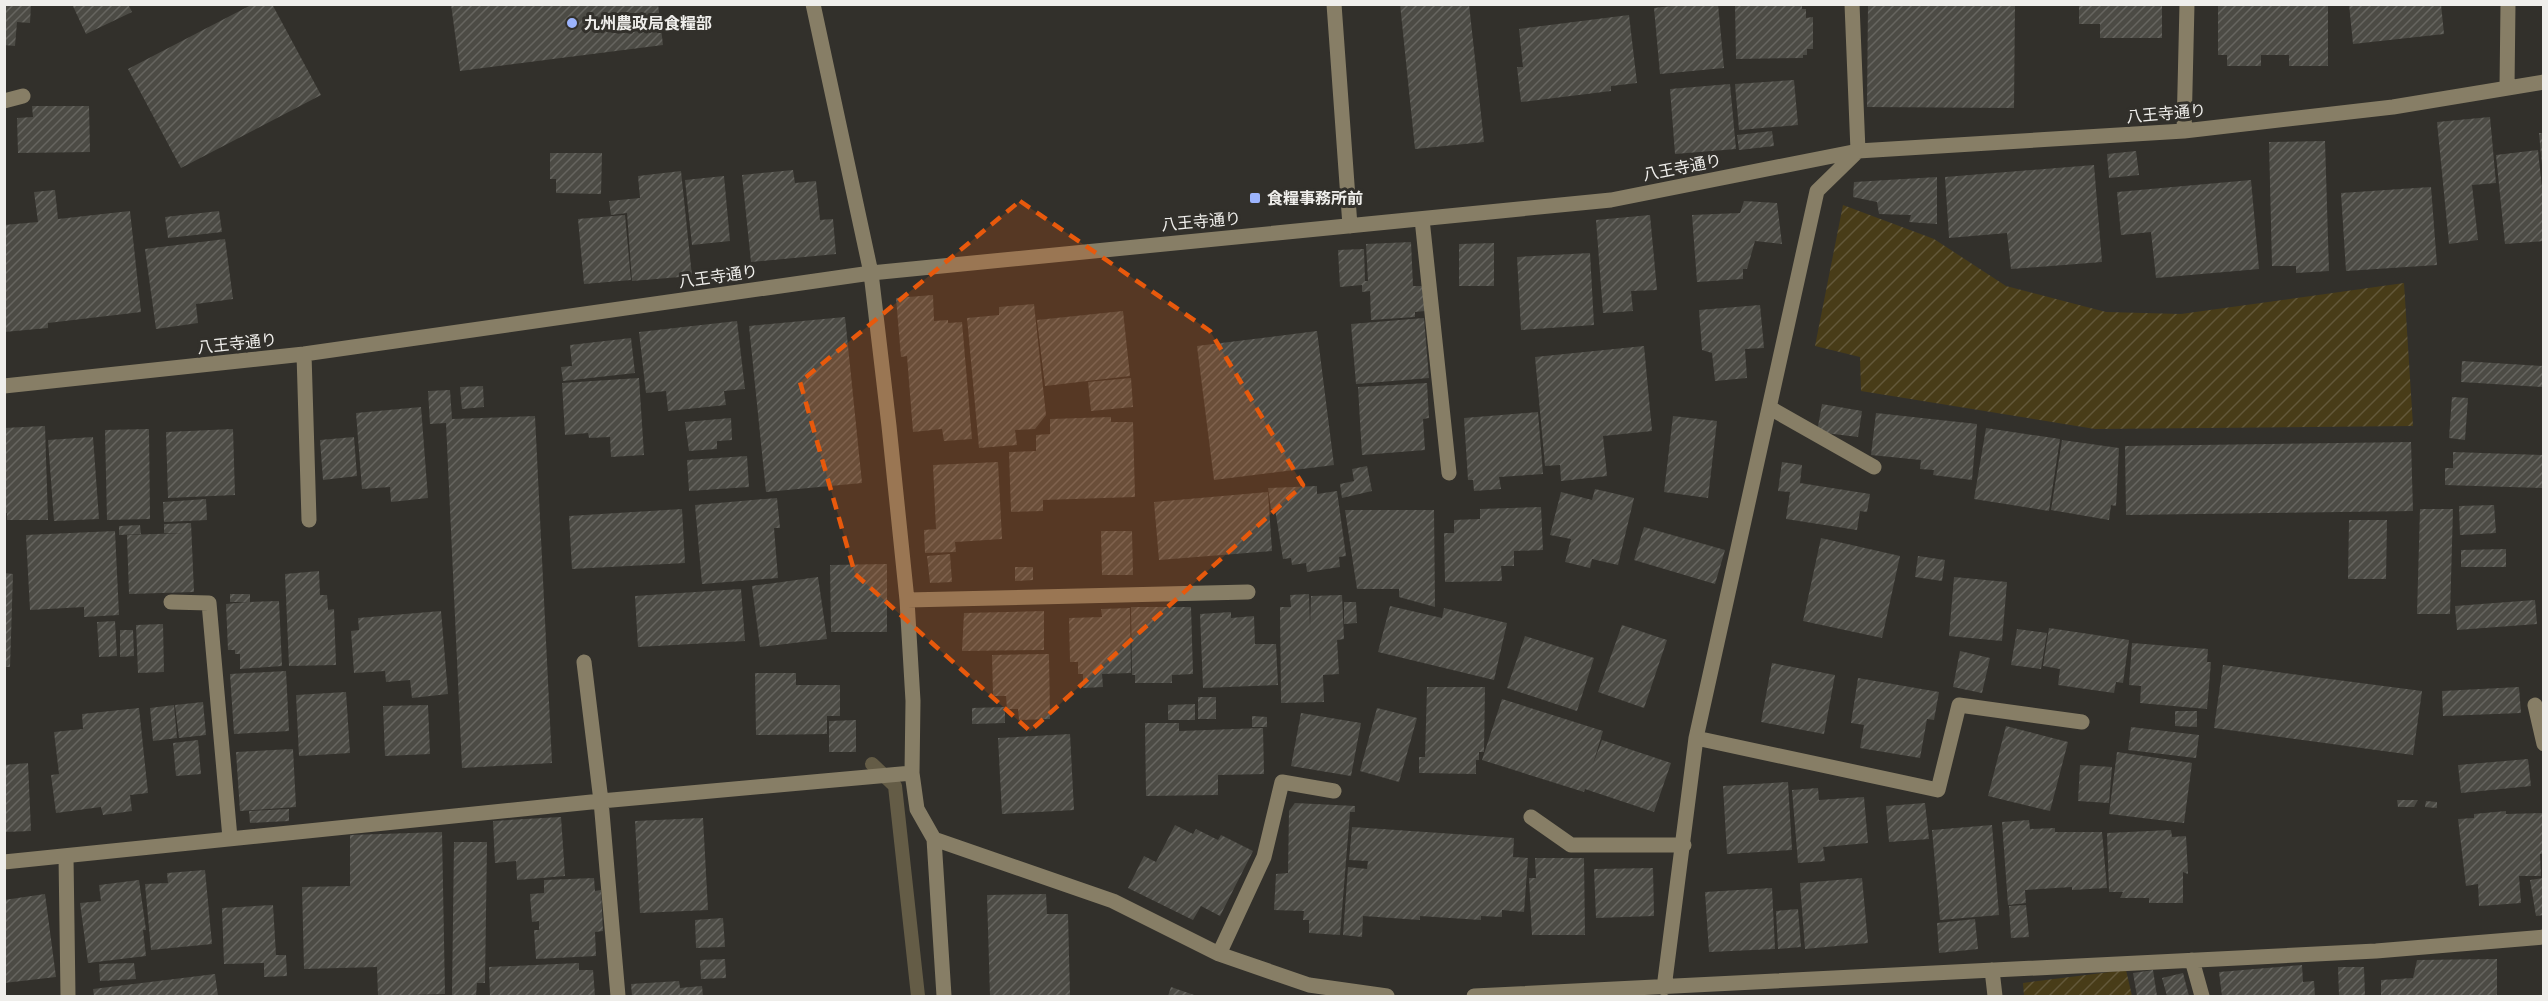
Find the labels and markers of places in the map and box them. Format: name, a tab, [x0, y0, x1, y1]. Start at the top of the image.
place label: 九州農政局食糧部	[584, 13, 712, 33]
marker: 九州農政局食糧部	[565, 16, 579, 30]
place label: 食糧事務所前	[1267, 188, 1363, 208]
marker: 食糧事務所前	[1248, 191, 1262, 205]

